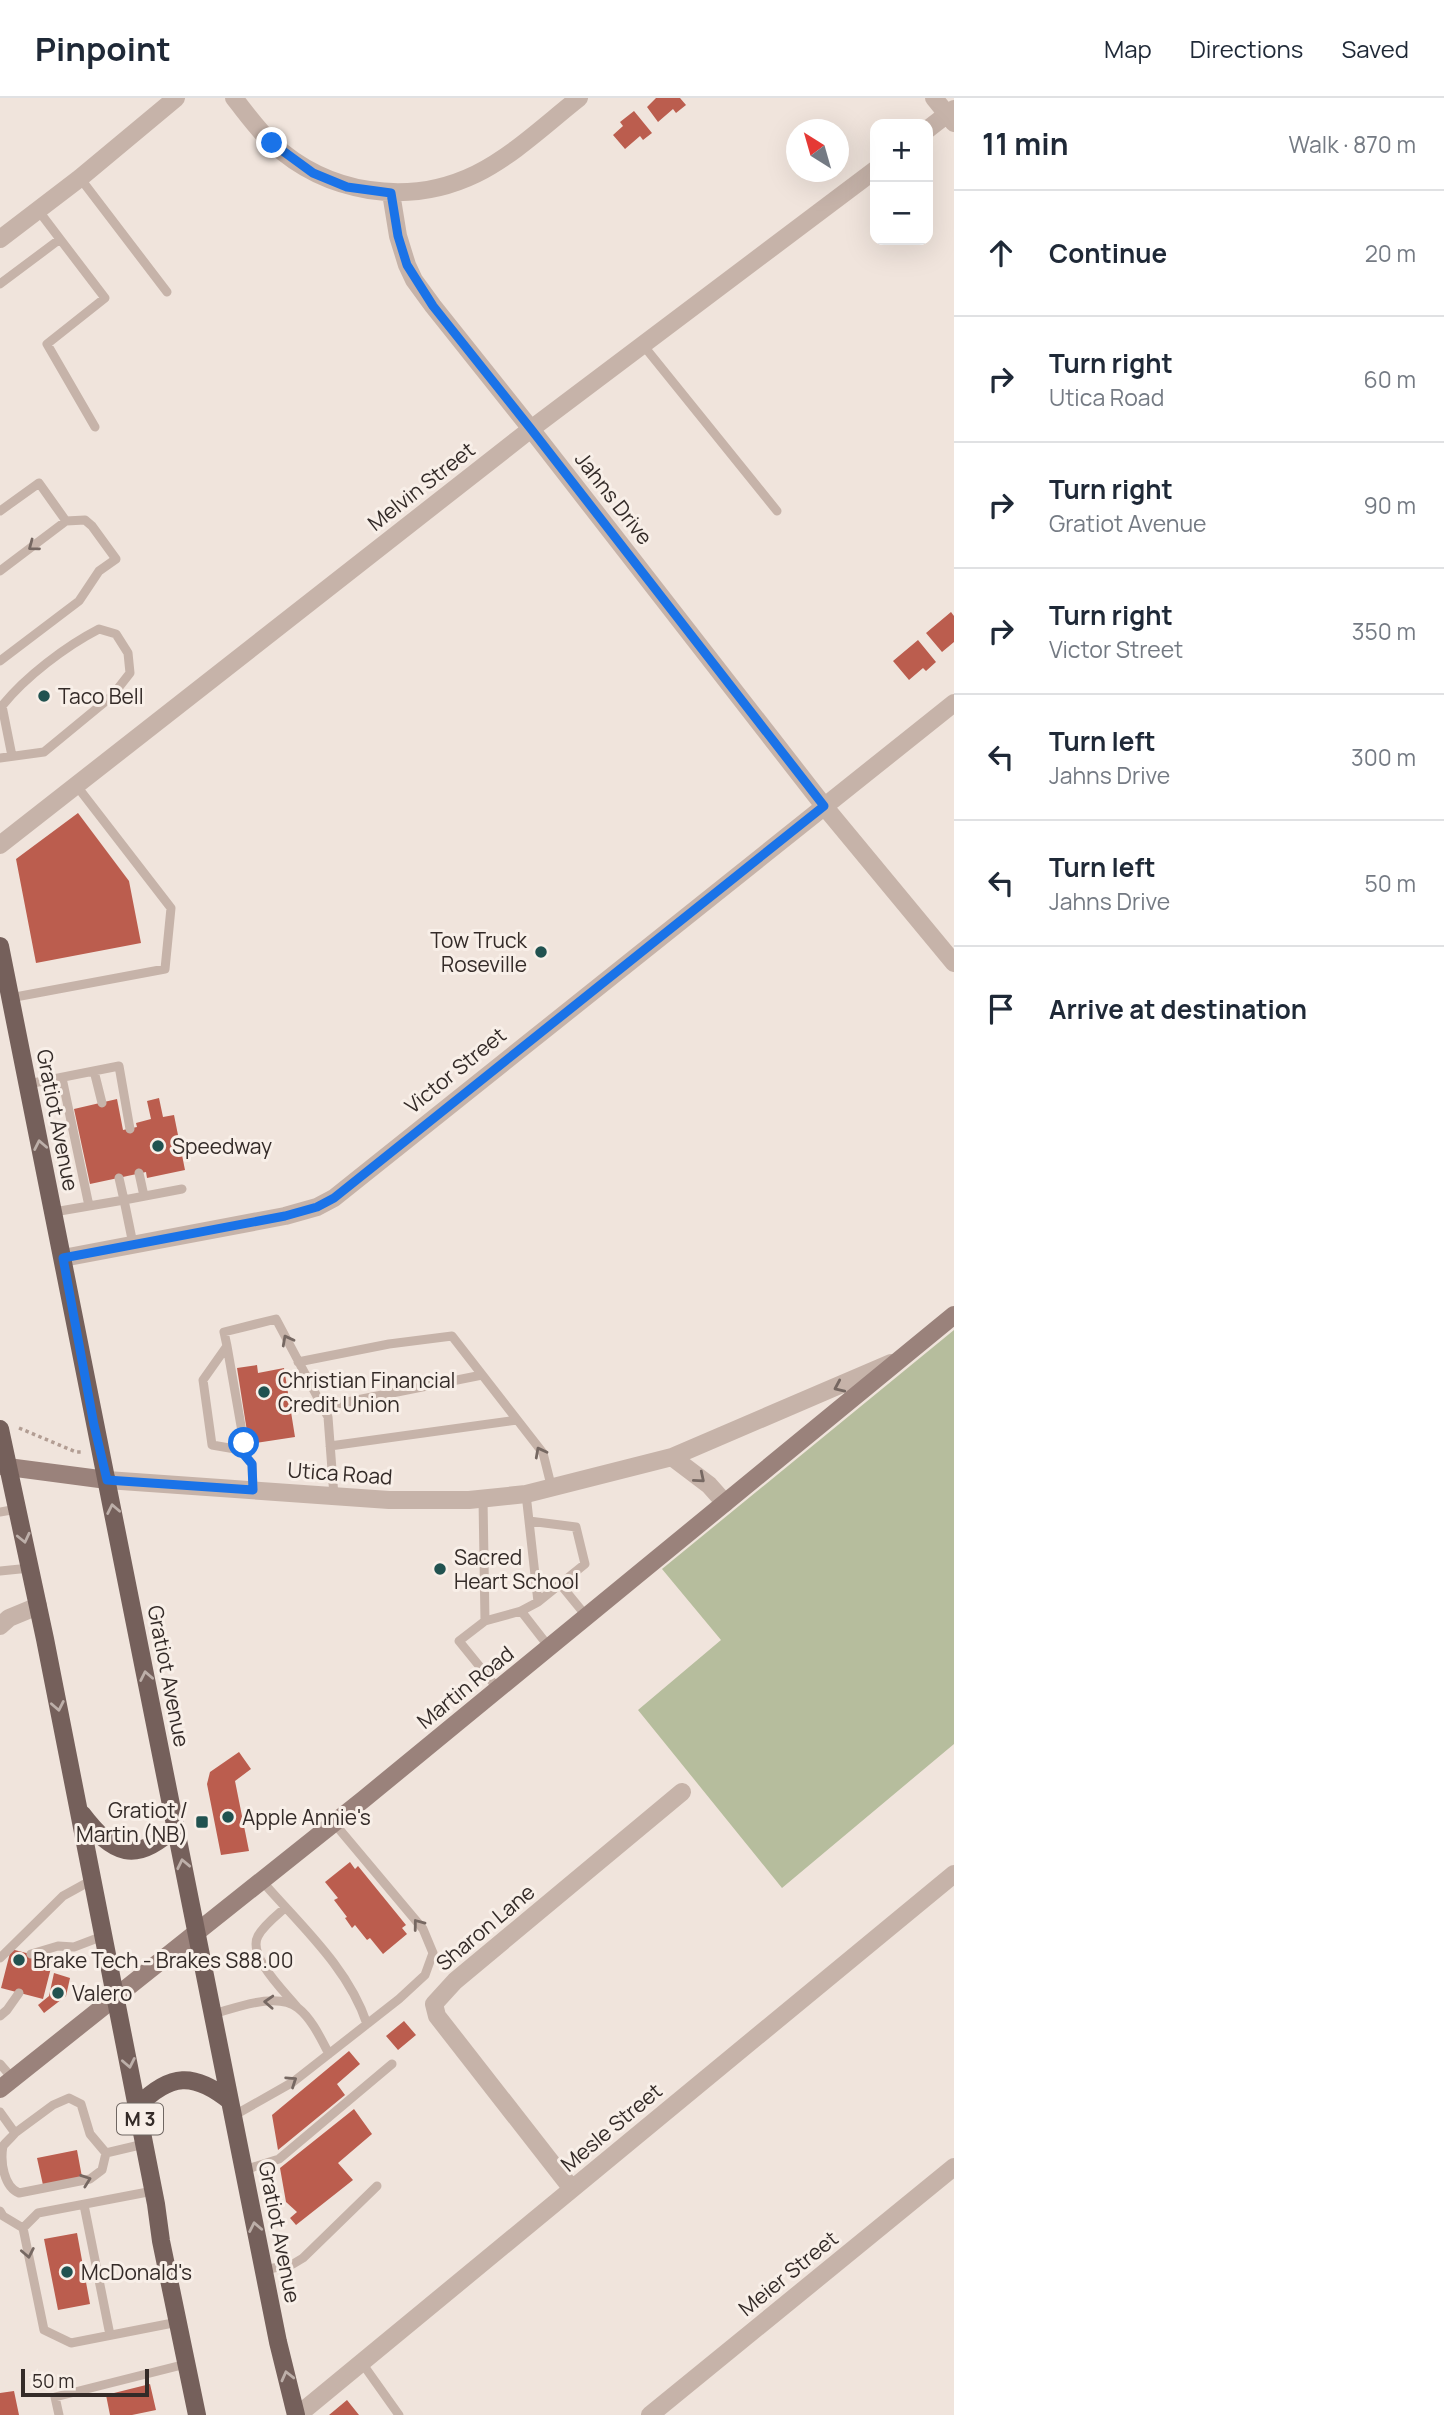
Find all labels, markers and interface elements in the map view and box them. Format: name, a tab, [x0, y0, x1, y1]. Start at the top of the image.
text: Pinpoint	[35, 26, 171, 71]
text: Map	[1104, 32, 1152, 65]
text: Directions	[1190, 32, 1303, 65]
text: Saved	[1341, 32, 1409, 65]
north arrow	[786, 119, 849, 182]
map controls	[870, 119, 933, 245]
button: +	[870, 119, 933, 182]
text: 11 min	[982, 123, 1068, 164]
route end	[256, 127, 287, 158]
text: Walk · 870 m	[1289, 128, 1416, 160]
button: −	[870, 182, 933, 245]
icon: ahead	[982, 234, 1020, 272]
text: Continue	[1049, 235, 1167, 271]
text: 20 m	[1365, 237, 1416, 269]
text: Turn right	[1049, 345, 1173, 381]
icon: right	[982, 360, 1020, 398]
text: 60 m	[1364, 363, 1416, 395]
text: Utica Road	[1049, 381, 1164, 413]
street label: Melvin Street	[362, 435, 480, 537]
street label: Jahns Drive	[569, 446, 659, 550]
text: Turn right	[1049, 471, 1173, 507]
icon: right	[982, 486, 1020, 524]
text: 90 m	[1364, 489, 1416, 521]
text: Gratiot Avenue	[1049, 507, 1207, 539]
one-way arrow	[28, 538, 41, 551]
text: Turn right	[1049, 597, 1173, 633]
icon: right	[982, 612, 1020, 650]
text: 350 m	[1352, 615, 1416, 647]
text: Victor Street	[1049, 633, 1183, 665]
place label: Taco Bell	[58, 682, 144, 710]
marker: Taco Bell	[36, 688, 52, 704]
text: Turn left	[1049, 723, 1156, 759]
icon: left	[982, 738, 1020, 776]
text: 300 m	[1351, 741, 1416, 773]
text: Jahns Drive	[1049, 759, 1170, 791]
text: Turn left	[1049, 849, 1156, 885]
icon: left	[982, 864, 1020, 902]
text: 50 m	[1365, 867, 1416, 899]
text: Jahns Drive	[1049, 885, 1170, 917]
place label: Tow Truck Roseville	[430, 926, 528, 978]
marker: Tow Truck Roseville	[533, 944, 549, 960]
icon: arrive	[982, 990, 1020, 1028]
text: Arrive at destination	[1049, 991, 1307, 1027]
street label: Victor Street	[399, 1021, 511, 1119]
street label: Gratiot Avenue	[31, 1047, 85, 1193]
place label: Speedway	[172, 1132, 272, 1160]
marker: Speedway	[150, 1138, 166, 1154]
one-way arrow	[34, 1139, 49, 1151]
one-way arrow	[282, 1335, 295, 1347]
place label: Christian Financial Credit Union	[278, 1366, 455, 1418]
one-way arrow	[834, 1379, 846, 1393]
marker: Christian Financial Credit Union	[256, 1384, 272, 1400]
route start	[228, 1427, 259, 1458]
one-way arrow	[534, 1447, 548, 1460]
street label: Utica Road	[287, 1455, 393, 1491]
one-way arrow	[692, 1470, 705, 1482]
one-way arrow	[106, 1503, 121, 1515]
one-way arrow	[16, 1532, 30, 1544]
place label: Sacred Heart School	[454, 1543, 579, 1595]
marker: Sacred Heart School	[432, 1561, 448, 1577]
street label: Gratiot Avenue	[142, 1603, 196, 1749]
street label: Martin Road	[411, 1639, 519, 1735]
one-way arrow	[139, 1670, 154, 1682]
one-way arrow	[50, 1700, 65, 1712]
place label: Gratiot / Martin (NB)	[76, 1796, 188, 1848]
place label: Apple Annie's	[242, 1803, 371, 1831]
marker: Apple Annie's	[220, 1809, 236, 1825]
marker: Gratiot / Martin (NB)	[194, 1814, 210, 1830]
one-way arrow	[177, 1858, 192, 1870]
street label: Sharon Lane	[430, 1878, 540, 1976]
one-way arrow	[413, 1919, 426, 1931]
place label: Brake Tech - Brakes S88.00	[33, 1946, 293, 1974]
marker: Brake Tech - Brakes S88.00	[11, 1952, 27, 1968]
place label: Valero	[72, 1979, 132, 2007]
marker: Valero	[50, 1985, 66, 2001]
one-way arrow	[263, 1995, 274, 2010]
one-way arrow	[120, 2057, 135, 2069]
street label: Mesle Street	[555, 2076, 667, 2178]
one-way arrow	[284, 2077, 297, 2090]
road number: M 3	[117, 2104, 163, 2134]
street label: Gratiot Avenue	[253, 2159, 307, 2305]
one-way arrow	[79, 2174, 91, 2188]
one-way arrow	[249, 2221, 264, 2233]
street label: Meier Street	[732, 2224, 844, 2322]
one-way arrow	[20, 2247, 35, 2259]
place label: McDonald's	[81, 2258, 192, 2286]
marker: McDonald's	[59, 2264, 75, 2280]
scale bar	[21, 2366, 149, 2398]
text: 50 m	[32, 2368, 74, 2394]
one-way arrow	[280, 2370, 295, 2382]

